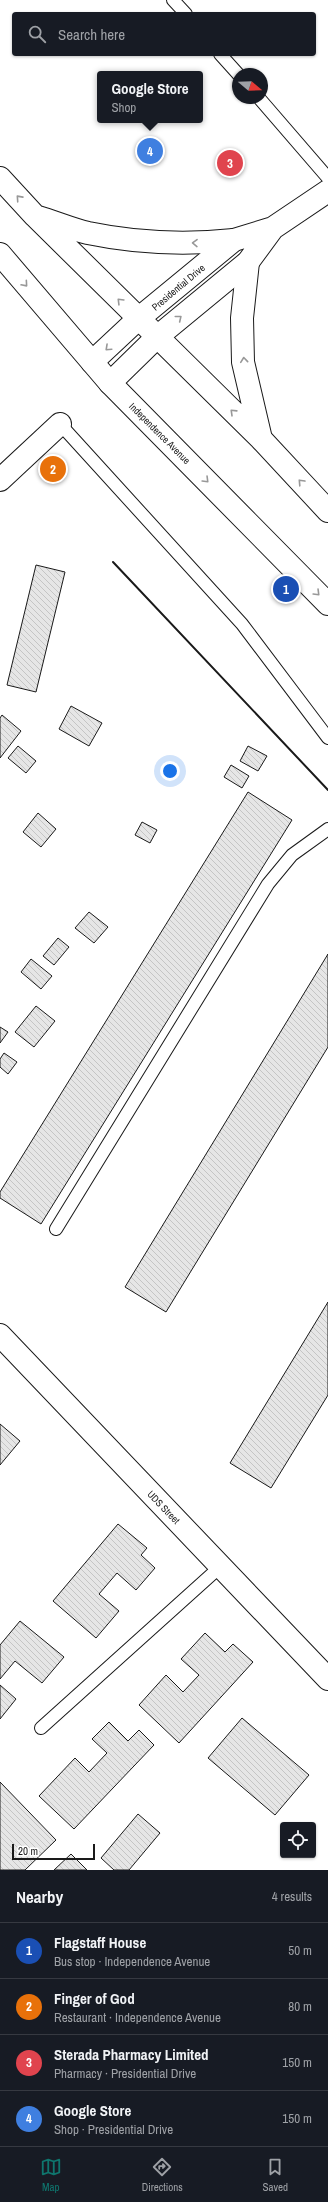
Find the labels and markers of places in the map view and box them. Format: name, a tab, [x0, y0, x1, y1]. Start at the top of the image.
pin: 4	[137, 136, 163, 166]
pin: 3	[217, 148, 243, 178]
pin: 2	[40, 454, 66, 484]
pin: 1	[273, 574, 299, 604]

